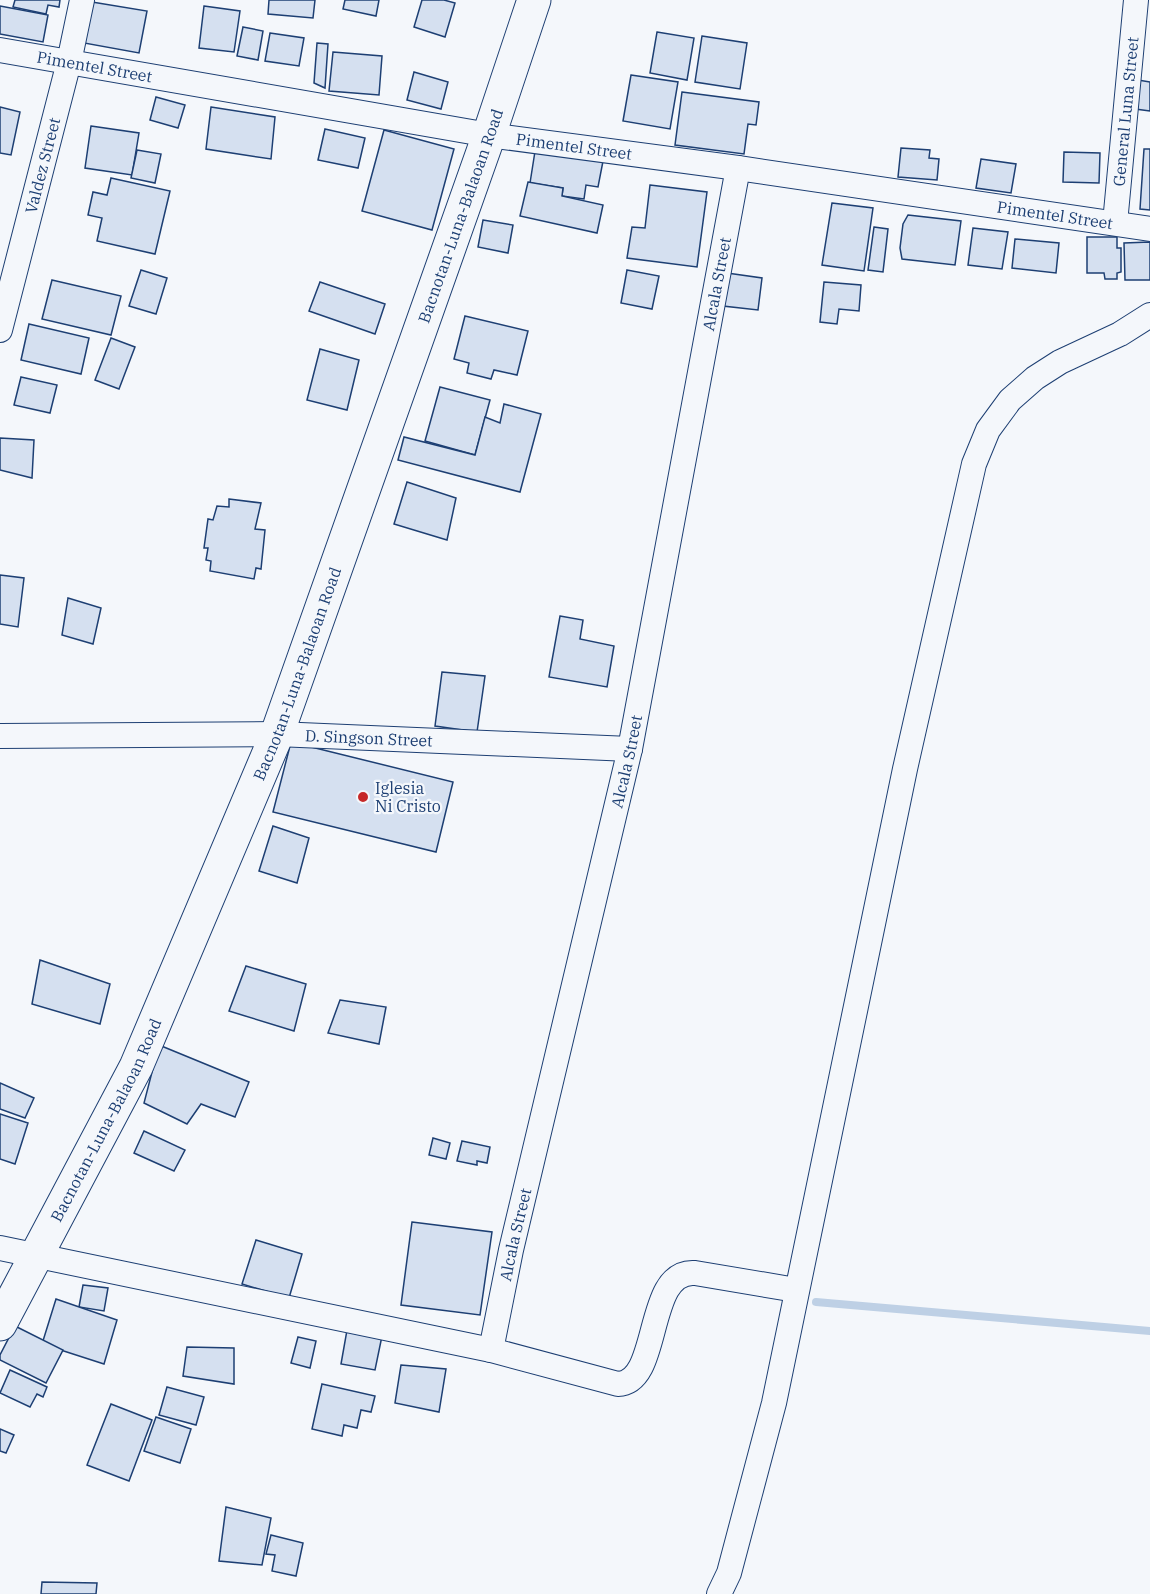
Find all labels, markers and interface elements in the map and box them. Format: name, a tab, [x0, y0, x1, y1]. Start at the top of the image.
street label: General Luna Street	[1109, 35, 1143, 187]
street label: Pimentel Street	[35, 47, 154, 86]
street label: Bacnotan-Luna-Balaoan Road	[413, 106, 507, 326]
street label: Valdez Street	[20, 115, 64, 215]
street label: Pimentel Street	[515, 129, 634, 164]
street label: Pimentel Street	[996, 196, 1115, 233]
street label: Alcala Street	[698, 235, 735, 332]
street label: Bacnotan-Luna-Balaoan Road	[249, 564, 345, 783]
street label: Alcala Street	[606, 713, 646, 810]
street label: D. Singson Street	[305, 725, 434, 751]
place label: Iglesia Ni Cristo	[375, 778, 441, 816]
marker: Iglesia Ni Cristo	[356, 790, 370, 804]
street label: Bacnotan-Luna-Balaoan Road	[46, 1015, 166, 1225]
street label: Alcala Street	[495, 1186, 535, 1283]

